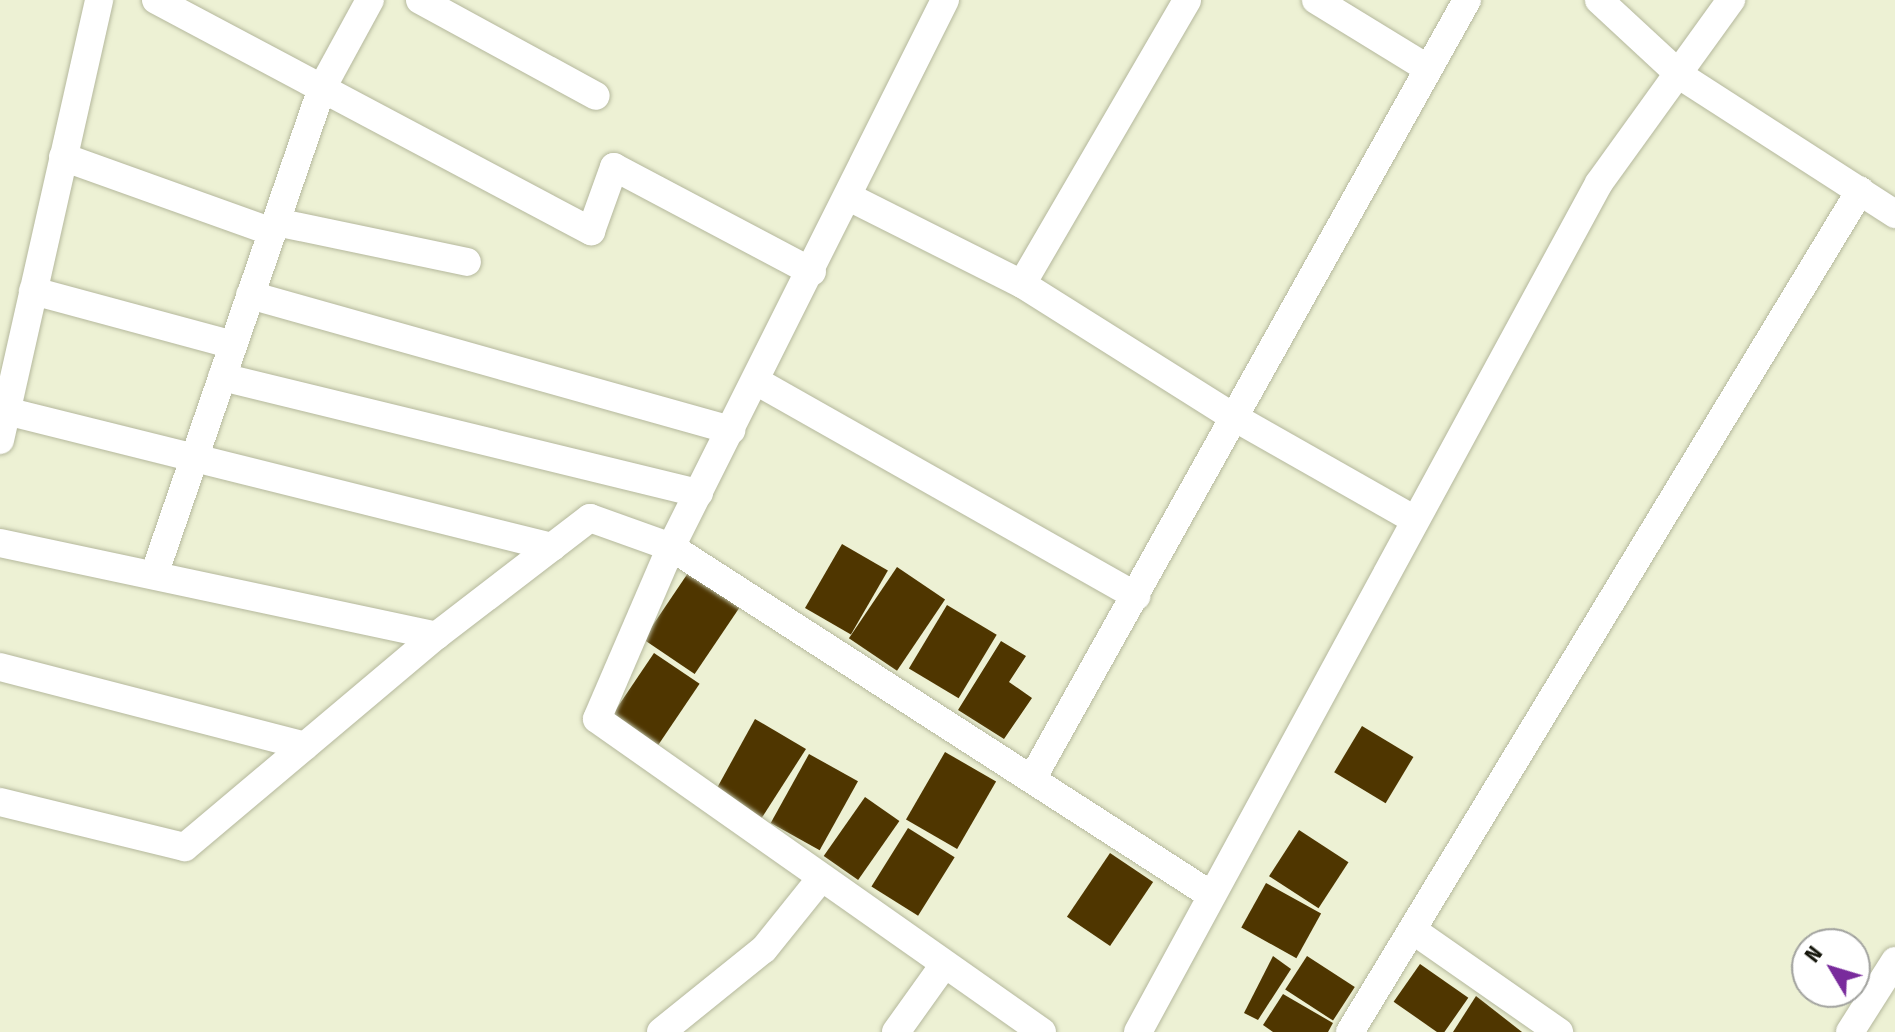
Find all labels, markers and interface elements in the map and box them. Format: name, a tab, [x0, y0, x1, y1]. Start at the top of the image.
north arrow	[1791, 928, 1871, 1008]
text: N	[1799, 941, 1828, 968]

